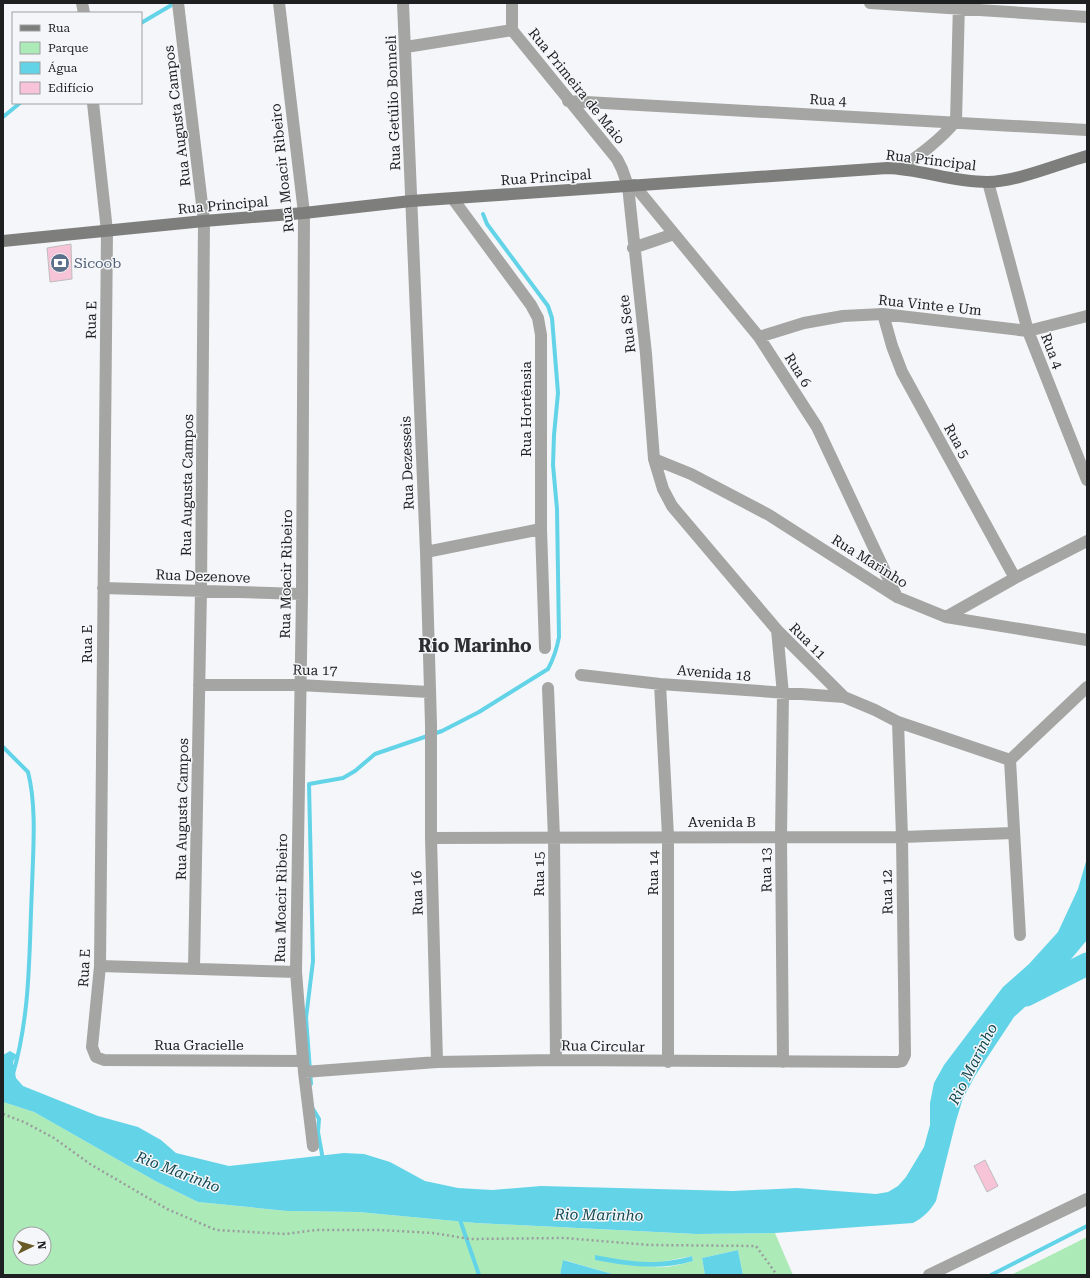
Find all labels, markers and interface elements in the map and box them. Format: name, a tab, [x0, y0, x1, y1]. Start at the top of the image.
legend	[12, 12, 142, 104]
text: Rua	[48, 21, 71, 35]
street label: Rua Primeira de Maio	[525, 25, 629, 147]
street label: Rua Getúlio Bonneli	[383, 34, 403, 171]
text: Parque	[48, 41, 89, 55]
street label: Rua Augusta Campos	[160, 44, 194, 188]
text: Água	[48, 61, 78, 75]
text: Edifício	[48, 81, 94, 95]
street label: Rua 4	[809, 91, 847, 109]
street label: Rua Moacir Ribeiro	[267, 103, 297, 233]
street label: Rua Principal	[885, 147, 978, 174]
street label: Rua Principal	[500, 166, 593, 188]
street label: Rua Principal	[177, 193, 270, 217]
bank icon: Sicoob	[49, 252, 71, 274]
place label: Sicoob	[74, 255, 121, 271]
street label: Rua Vinte e Um	[878, 292, 983, 318]
street label: Rua Sete	[615, 294, 639, 354]
street label: Rua E	[83, 301, 99, 339]
street label: Rua 4	[1038, 331, 1066, 371]
street label: Rua 6	[781, 350, 815, 390]
street label: Rua Hortênsia	[518, 361, 534, 457]
street label: Rua Augusta Campos	[178, 413, 196, 556]
street label: Rua Dezesseis	[397, 415, 417, 510]
street label: Rua 5	[941, 421, 973, 461]
street label: Rua Moacir Ribeiro	[277, 509, 295, 639]
street label: Rua Marinho	[829, 531, 911, 591]
street label: Rua Dezenove	[155, 566, 251, 586]
street label: Rua 11	[786, 619, 830, 663]
street label: Rua E	[79, 625, 95, 663]
district label: Rio Marinho	[418, 635, 532, 656]
street label: Rua 17	[292, 662, 338, 678]
street label: Avenida 18	[676, 662, 752, 684]
street label: Rua Augusta Campos	[173, 737, 191, 880]
street label: Avenida B	[688, 814, 756, 830]
street label: Rua Moacir Ribeiro	[272, 833, 290, 963]
street label: Rua 13	[758, 847, 774, 893]
street label: Rua 14	[645, 850, 661, 896]
street label: Rua 15	[531, 851, 547, 897]
street label: Rua 12	[879, 869, 895, 915]
street label: Rua 16	[408, 870, 426, 916]
street label: Rua E	[75, 948, 93, 988]
water label: Rio Marinho	[944, 1020, 1001, 1109]
street label: Rua Gracielle	[154, 1037, 244, 1053]
street label: Rua Circular	[561, 1037, 645, 1055]
water label: Rio Marinho	[132, 1147, 223, 1196]
water label: Rio Marinho	[553, 1205, 644, 1225]
north arrow	[12, 1226, 52, 1266]
text: N	[35, 1240, 48, 1250]

